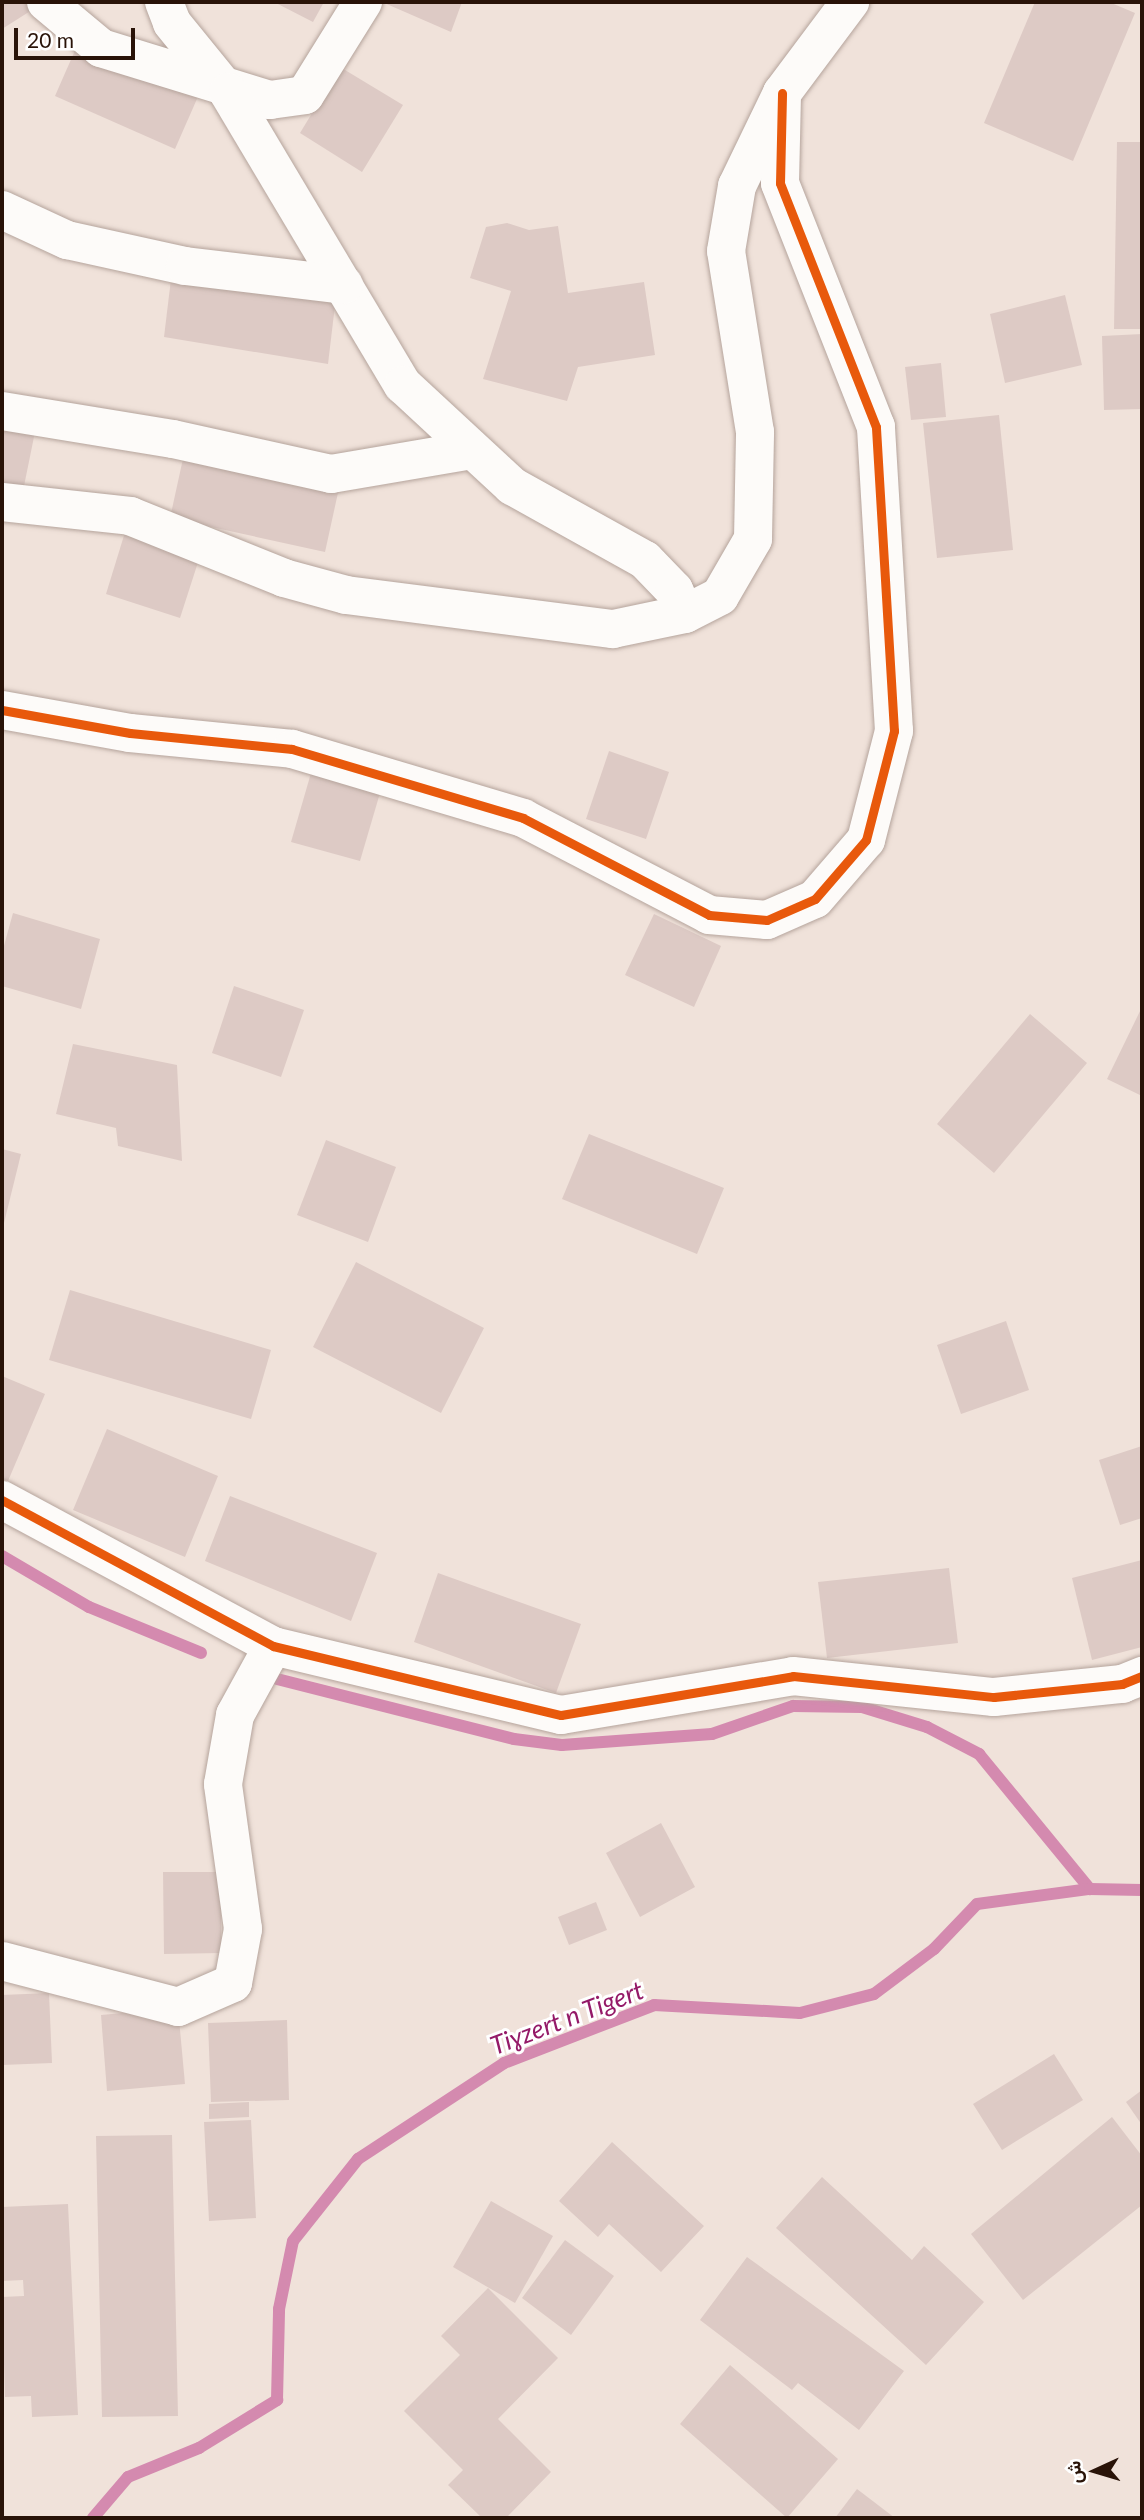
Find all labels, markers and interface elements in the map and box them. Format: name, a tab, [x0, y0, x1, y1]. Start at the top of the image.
scale bar	[18, 14, 138, 58]
text: 20 m	[27, 27, 74, 52]
water label: Tiɣzert n Tigert	[486, 1974, 648, 2062]
north arrow	[1060, 2436, 1130, 2506]
text: ش	[1061, 2460, 1086, 2485]

